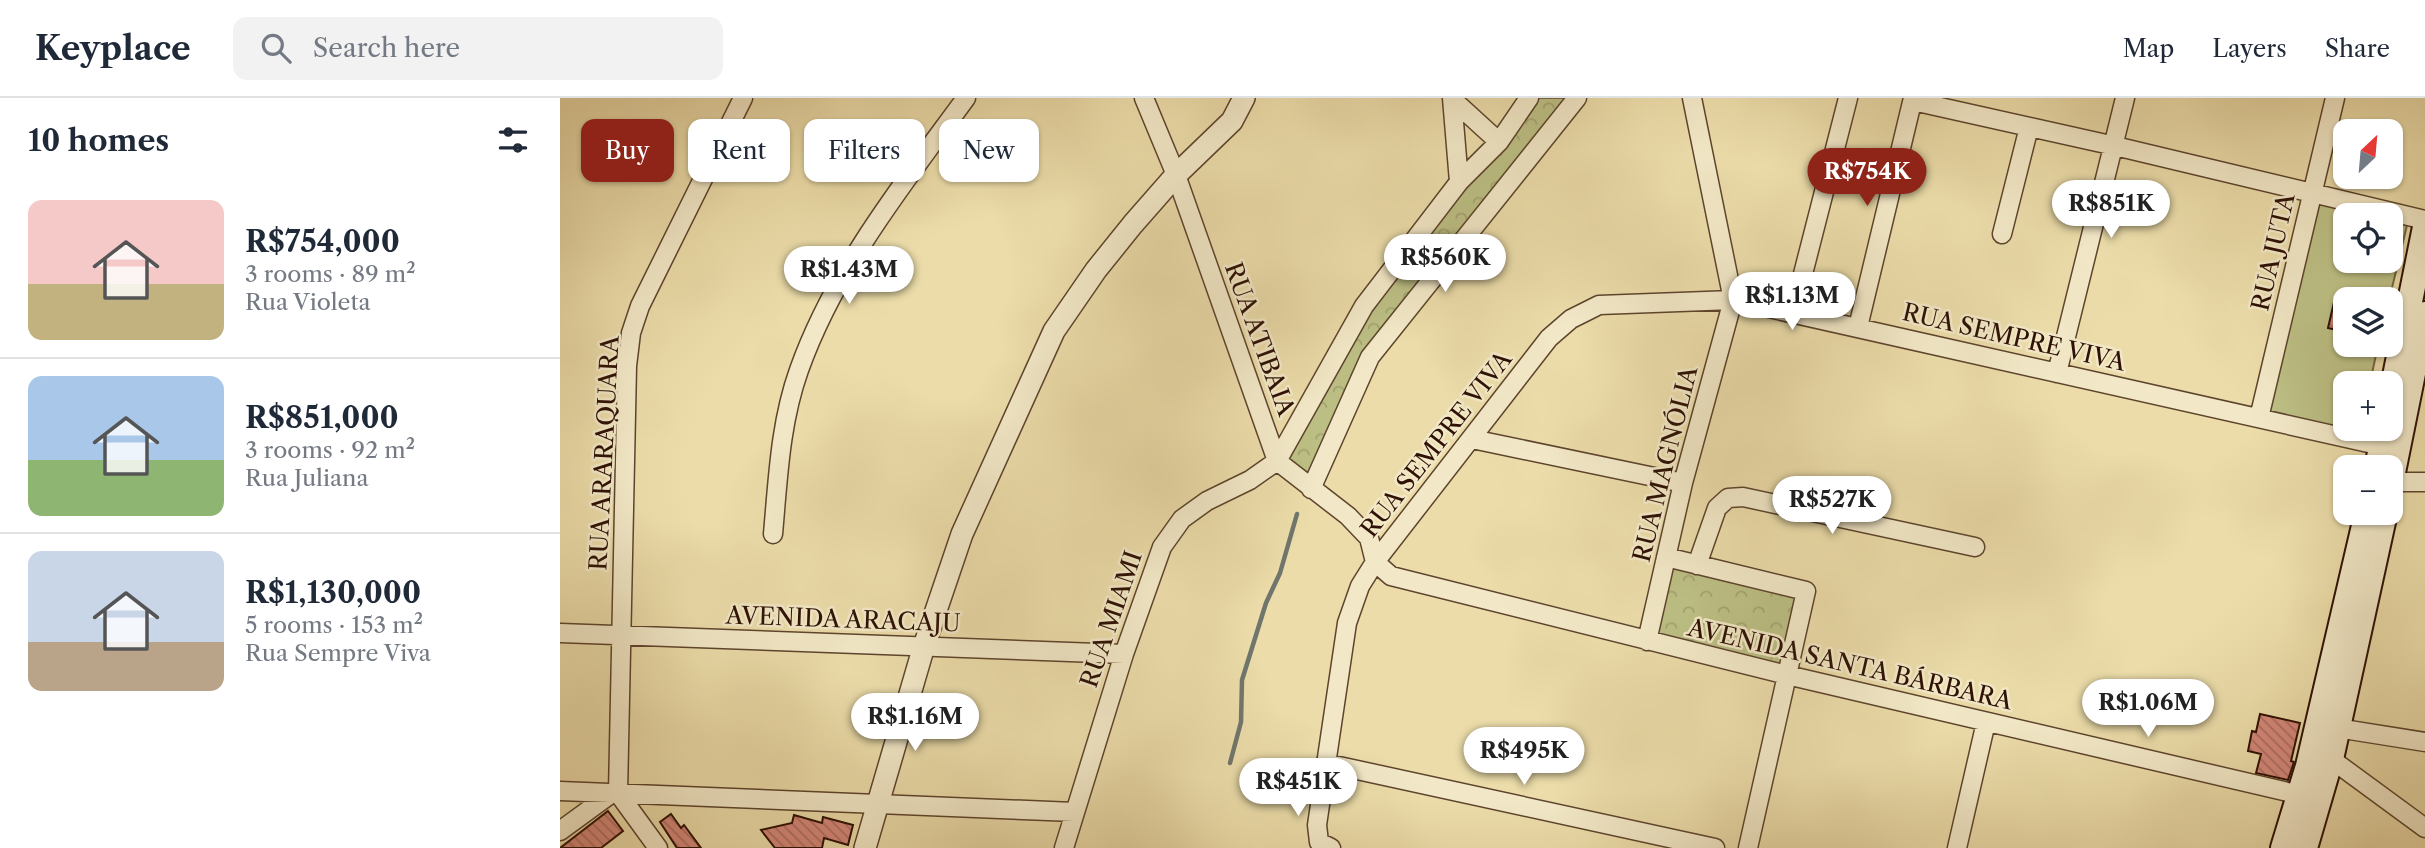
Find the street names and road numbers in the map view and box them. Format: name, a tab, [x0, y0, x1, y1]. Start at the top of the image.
street label: RUA JUTA	[2245, 189, 2301, 313]
street label: RUA ATIBAIA	[1219, 258, 1302, 421]
street label: RUA SEMPRE VIVA	[1900, 297, 2130, 377]
street label: RUA ARARAQUARA	[583, 333, 625, 571]
street label: RUA SEMPRE VIVA	[1354, 344, 1518, 543]
street label: RUA MAGNÓLIA	[1626, 362, 1704, 565]
street label: RUA MIAMI	[1074, 547, 1148, 691]
street label: AVENIDA ARACAJU	[724, 600, 961, 638]
street label: AVENIDA SANTA BÁRBARA	[1684, 612, 2016, 716]

